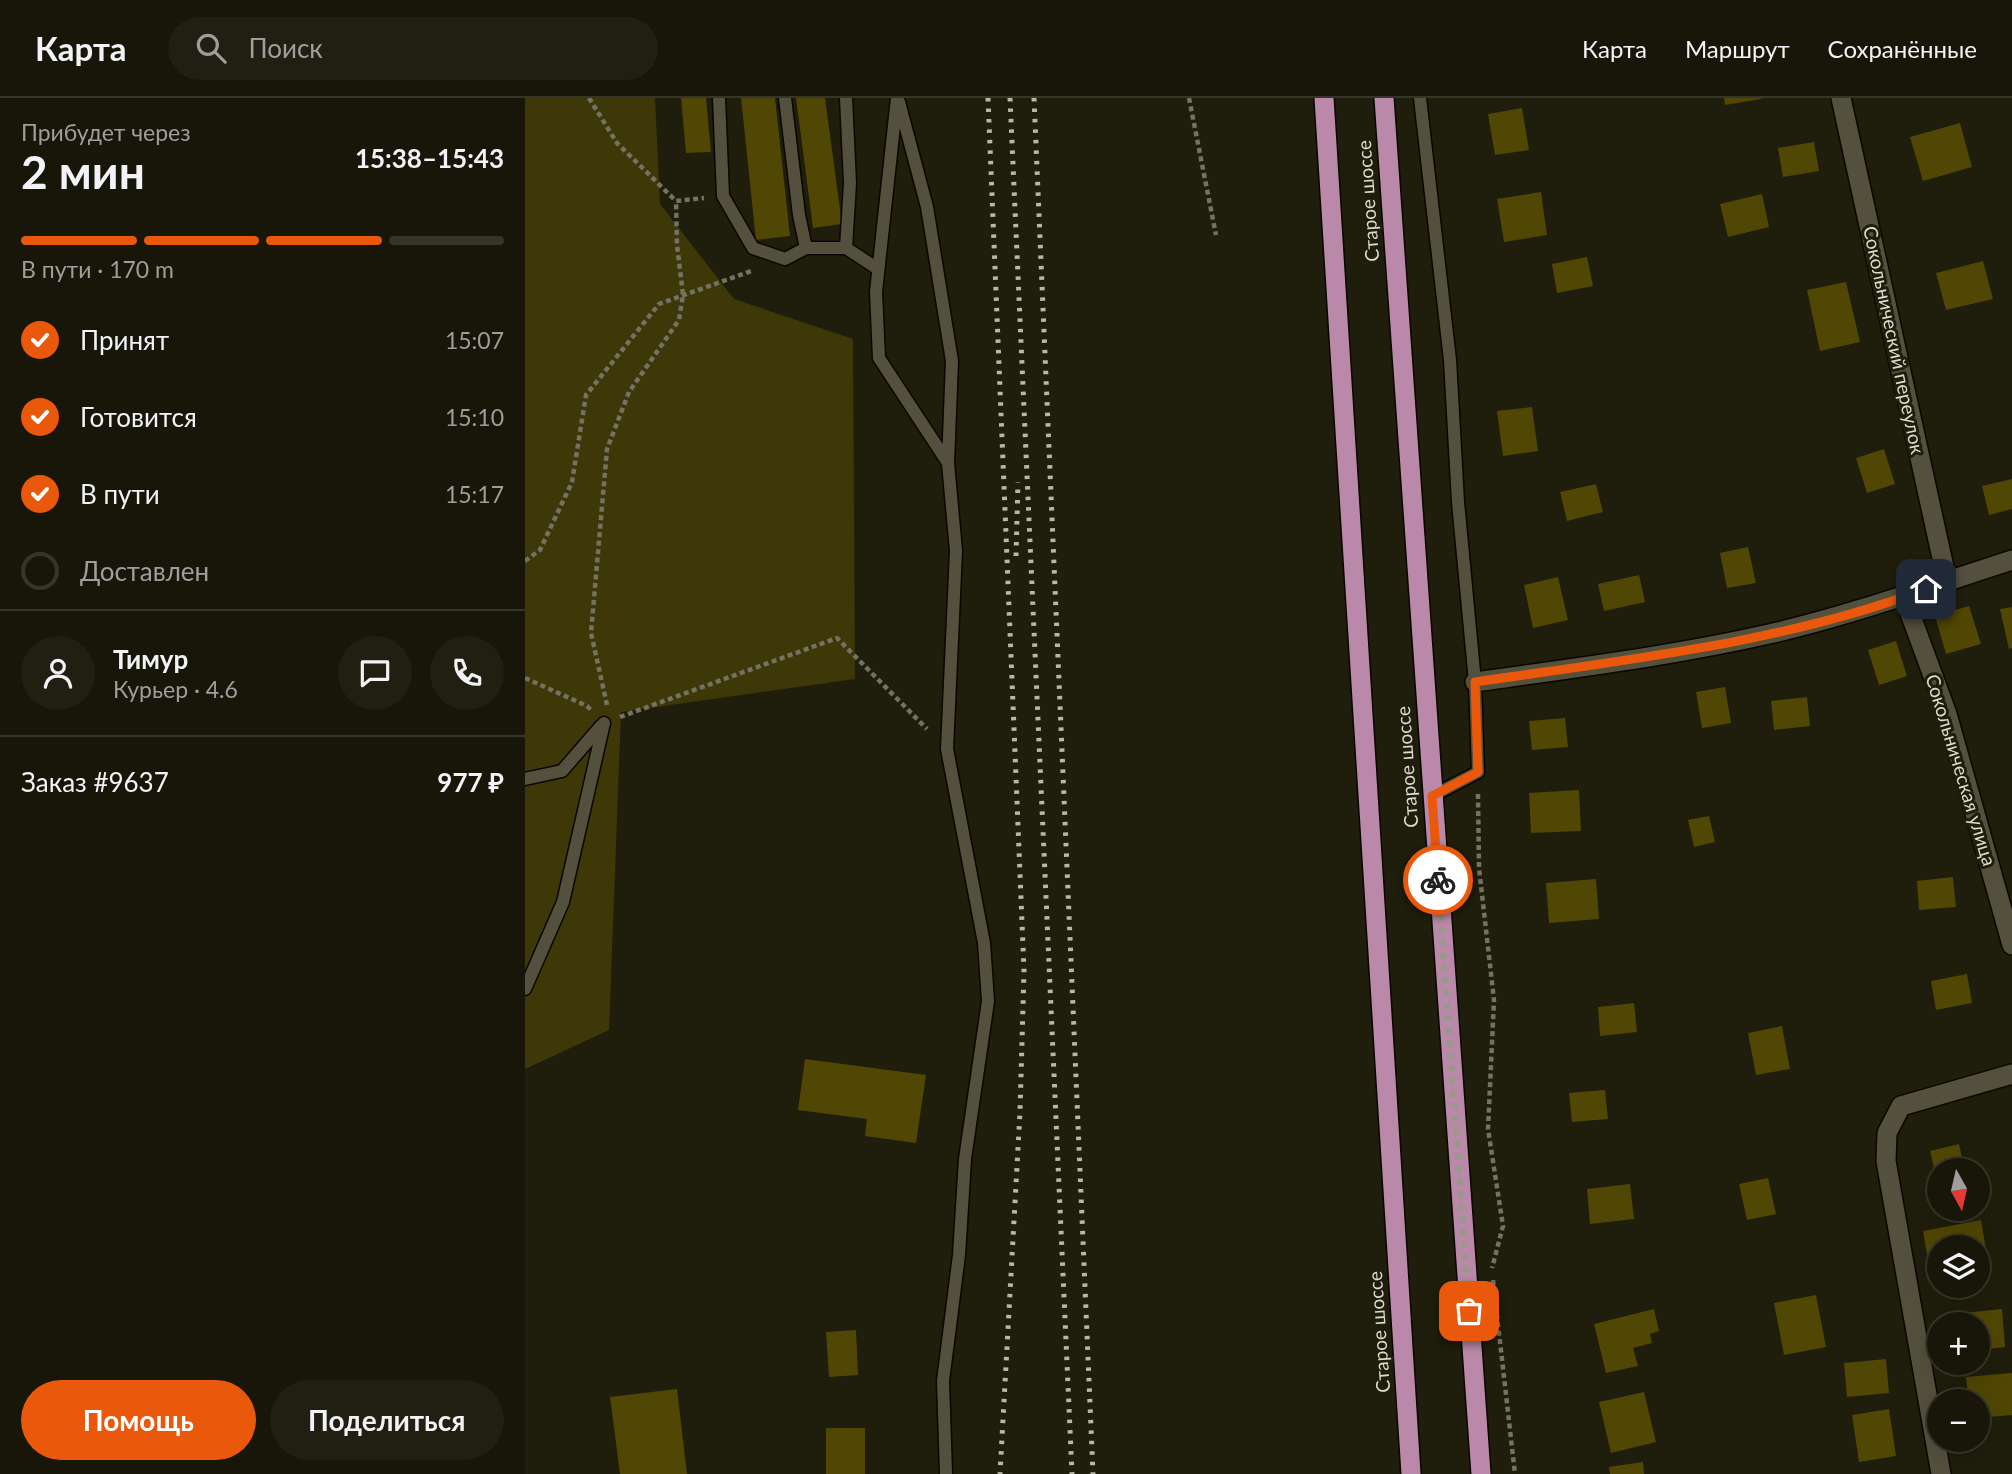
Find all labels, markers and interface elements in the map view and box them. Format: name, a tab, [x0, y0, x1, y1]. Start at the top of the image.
search box	[168, 17, 658, 80]
text: Карта	[35, 28, 126, 68]
icon: search	[192, 29, 230, 67]
text: Поиск	[248, 32, 323, 64]
text: Карта	[1582, 34, 1647, 63]
text: Маршрут	[1685, 34, 1790, 63]
text: Сохранённые	[1828, 34, 1977, 63]
text: Прибудет через	[21, 118, 191, 146]
street label: Старое шоссе	[1352, 139, 1383, 263]
text: 15:38–15:43	[355, 142, 504, 174]
text: 2 мин	[21, 144, 145, 199]
street label: Сокольнический переулок	[1859, 224, 1930, 456]
text: В пути · 170 m	[21, 255, 174, 283]
icon: check	[21, 321, 59, 359]
text: Принят	[80, 324, 169, 356]
text: 15:07	[445, 326, 504, 354]
icon: check	[21, 398, 59, 436]
text: Готовится	[80, 401, 197, 433]
text: 15:10	[445, 403, 504, 431]
icon: check	[21, 475, 59, 513]
text: В пути	[80, 478, 160, 510]
text: 15:17	[445, 480, 504, 508]
text: Доставлен	[80, 555, 209, 587]
pin	[1896, 559, 1956, 619]
icon: home	[1907, 570, 1945, 608]
button: person	[21, 636, 95, 710]
button: chat	[338, 636, 412, 710]
button: phone	[430, 636, 504, 710]
text: Тимур	[113, 643, 188, 675]
street label: Сокольническая улица	[1921, 671, 2002, 869]
text: Курьер · 4.6	[113, 675, 238, 703]
street label: Старое шоссе	[1391, 705, 1422, 829]
text: Заказ #9637	[21, 766, 169, 798]
text: 977 ₽	[437, 766, 504, 798]
courier	[1403, 845, 1473, 915]
icon: bike	[1419, 861, 1457, 899]
north arrow	[1927, 1158, 1990, 1222]
map controls	[1927, 1158, 1990, 1452]
button: layers	[1927, 1235, 1990, 1298]
street label: Старое шоссе	[1363, 1270, 1394, 1394]
pin	[1439, 1281, 1499, 1341]
icon: bag	[1450, 1292, 1488, 1330]
button: +	[1927, 1312, 1990, 1375]
button: Помощь	[21, 1380, 256, 1460]
button: Поделиться	[270, 1380, 504, 1460]
button: −	[1927, 1389, 1990, 1452]

